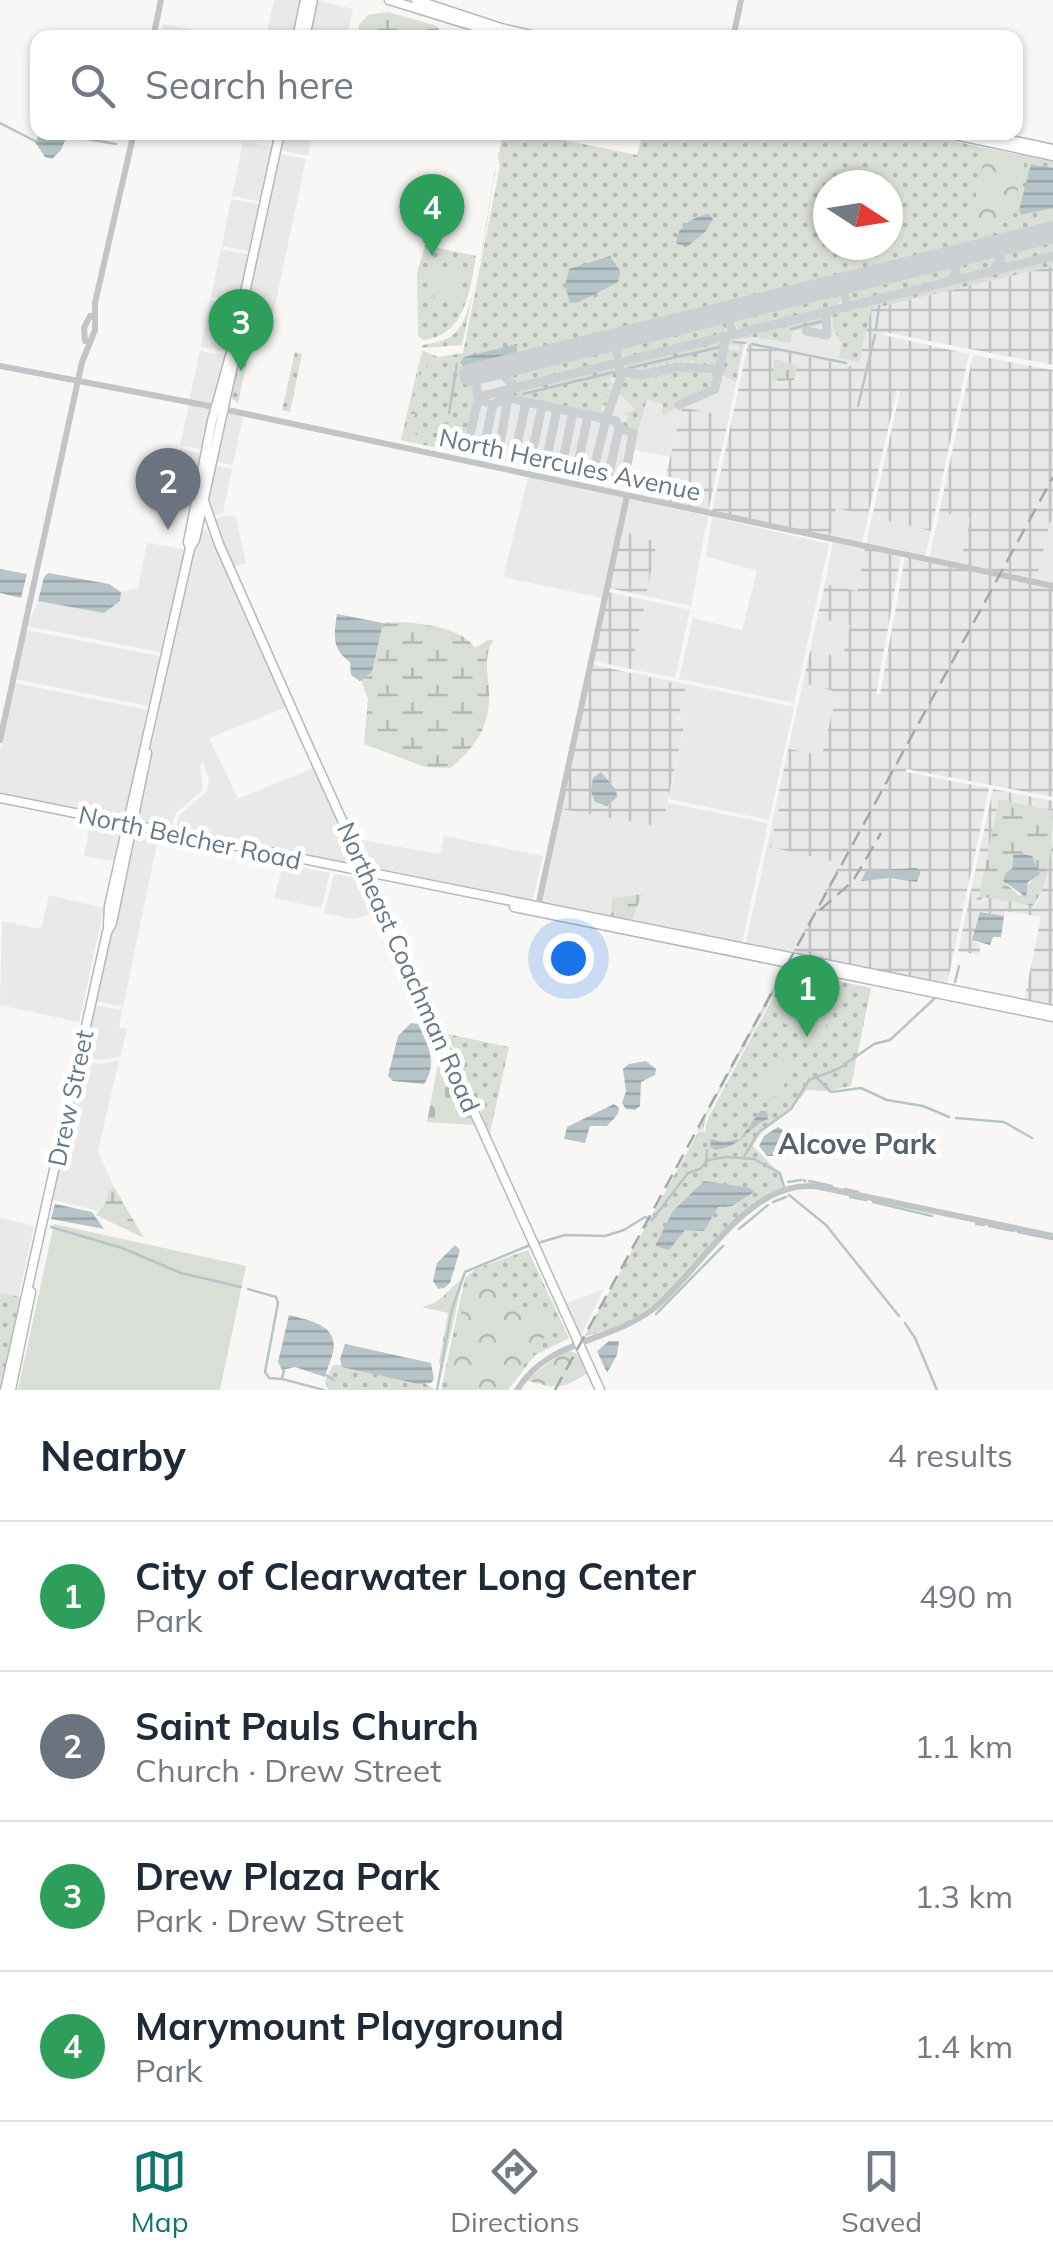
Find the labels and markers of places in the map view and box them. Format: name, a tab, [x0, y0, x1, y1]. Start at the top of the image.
pin: 4	[400, 174, 464, 256]
pin: 3	[208, 288, 274, 371]
pin: 2	[136, 448, 200, 530]
pin: 1	[774, 954, 840, 1037]

